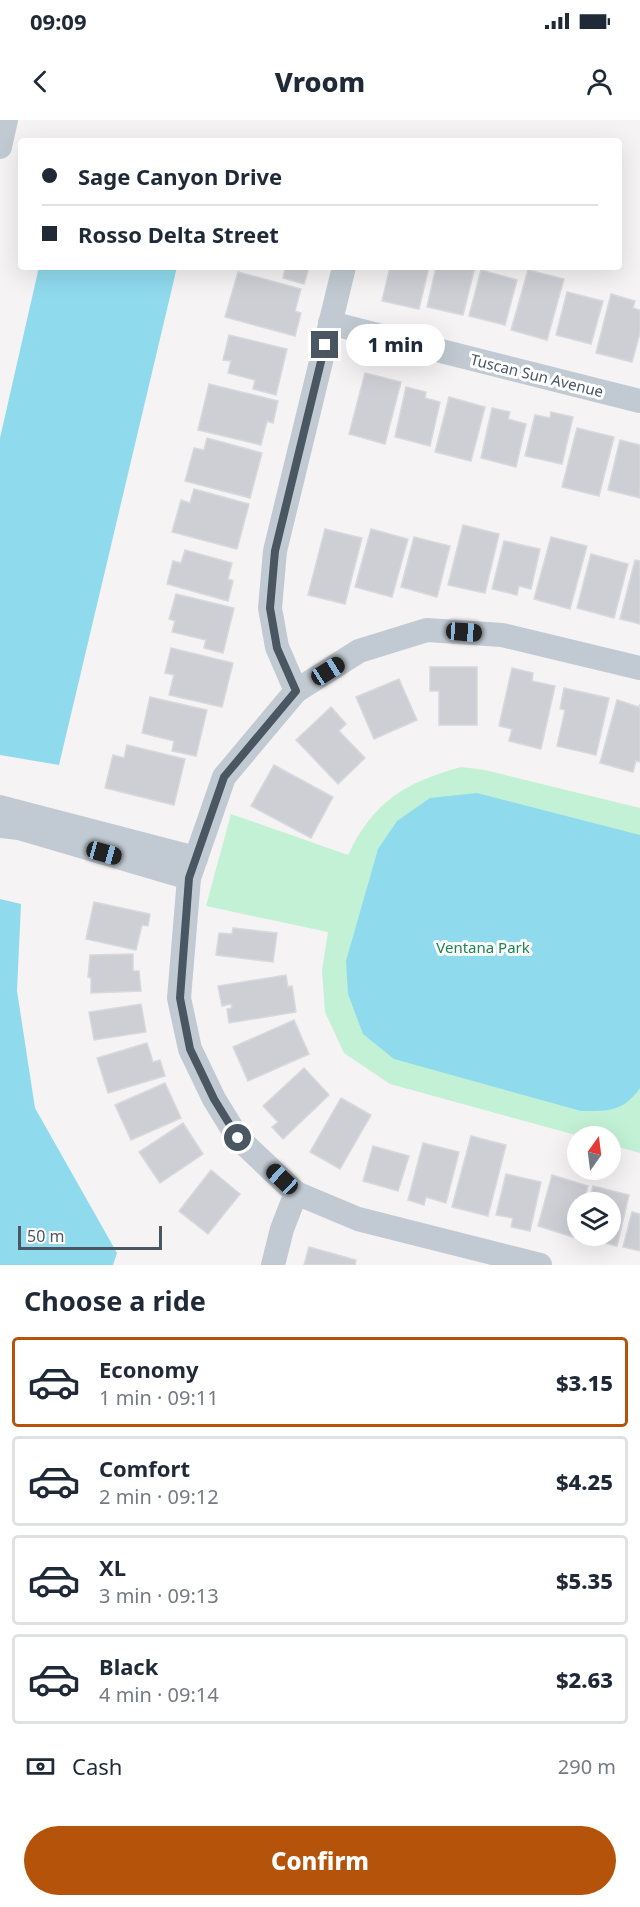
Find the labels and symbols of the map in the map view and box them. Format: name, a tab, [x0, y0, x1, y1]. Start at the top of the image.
callout: 1 min	[346, 324, 445, 366]
route end	[311, 331, 338, 358]
street label: Tuscan Sun Avenue	[469, 349, 605, 401]
car	[445, 622, 483, 642]
car	[308, 654, 348, 688]
car	[84, 839, 124, 867]
park label: Ventana Park	[436, 937, 530, 957]
route start	[224, 1124, 251, 1151]
north arrow	[567, 1126, 621, 1180]
car	[263, 1160, 301, 1198]
scale bar	[18, 1223, 162, 1250]

